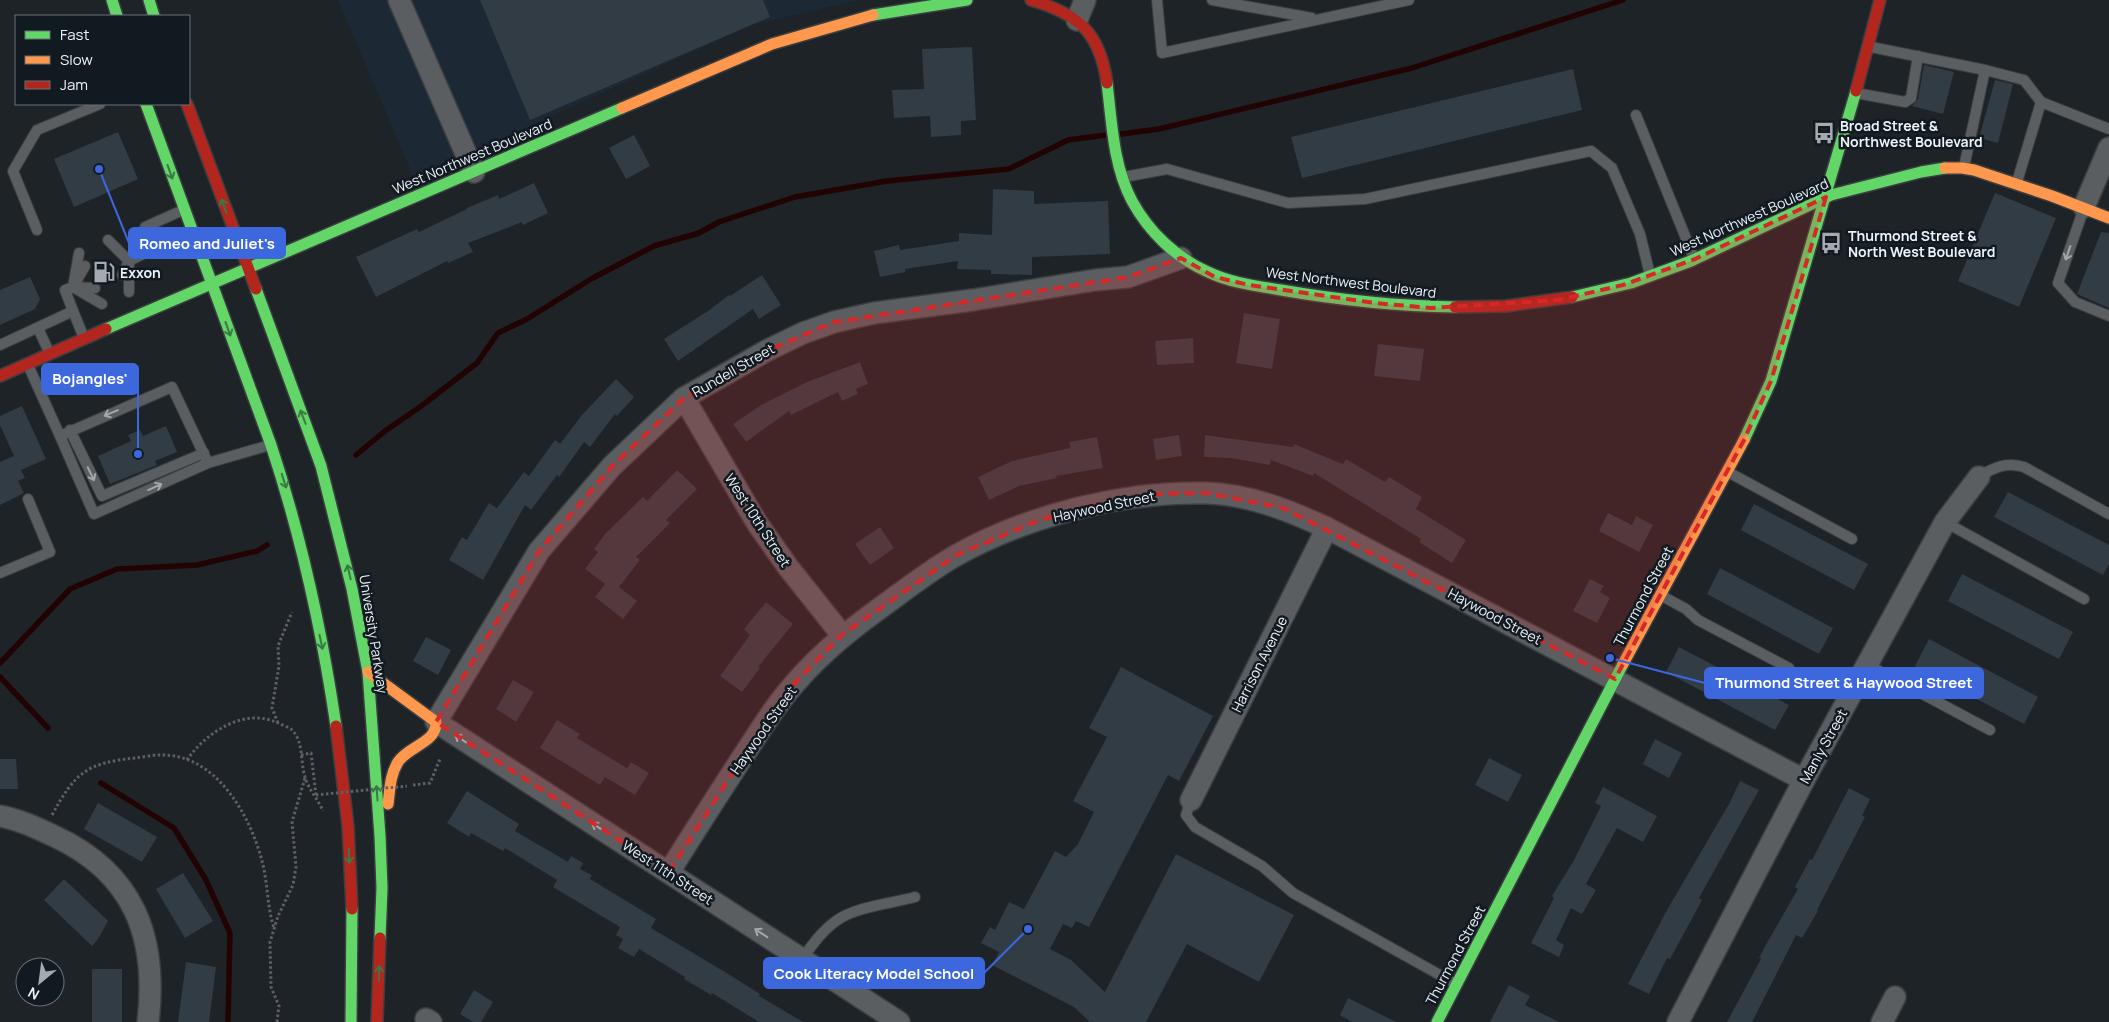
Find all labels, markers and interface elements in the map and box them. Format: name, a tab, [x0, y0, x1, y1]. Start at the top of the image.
legend	[15, 15, 190, 105]
text: Fast	[60, 24, 89, 45]
text: Slow	[60, 49, 93, 70]
text: Jam	[60, 74, 88, 95]
street label: West Northwest Boulevard	[389, 114, 555, 198]
place label: Broad Street & Northwest Boulevard	[1840, 116, 1983, 151]
bus stop icon: Broad Street & Northwest Boulevard	[1811, 120, 1837, 146]
one-way arrow	[166, 164, 176, 179]
street label: West Northwest Boulevard	[1667, 173, 1831, 261]
one-way arrow	[219, 199, 228, 214]
place label: Thurmond Street & North West Boulevard	[1848, 226, 1995, 261]
callout: Romeo and Juliet's	[129, 228, 285, 258]
bus stop icon: Thurmond Street & North West Boulevard	[1818, 230, 1844, 256]
text: Romeo and Juliet's	[139, 233, 275, 254]
one-way arrow	[2063, 245, 2072, 261]
fuel station icon: Exxon	[91, 259, 117, 285]
street label: West Northwest Boulevard	[1265, 262, 1437, 302]
place label: Exxon	[120, 263, 161, 282]
one-way arrow	[224, 320, 233, 336]
street label: Rundell Street	[688, 338, 778, 401]
callout: Bojangles'	[42, 364, 138, 394]
text: Bojangles'	[52, 368, 128, 389]
one-way arrow	[104, 408, 119, 418]
one-way arrow	[298, 410, 307, 425]
one-way arrow	[87, 466, 96, 481]
street label: West 10th Street	[721, 470, 796, 571]
one-way arrow	[279, 473, 289, 489]
one-way arrow	[147, 482, 162, 492]
street label: Haywood Street	[1051, 486, 1157, 526]
street label: Thurmond Street	[1609, 542, 1678, 649]
one-way arrow	[344, 565, 353, 581]
street label: University Parkway	[355, 573, 393, 696]
street label: Haywood Street	[1445, 583, 1546, 649]
street label: Harrison Avenue	[1227, 613, 1291, 715]
one-way arrow	[317, 634, 327, 650]
callout: Thurmond Street & Haywood Street	[1705, 668, 1983, 698]
text: Thurmond Street & Haywood Street	[1715, 672, 1973, 693]
street label: Haywood Street	[726, 682, 801, 778]
street label: Manly Street	[1795, 705, 1851, 787]
one-way arrow	[455, 734, 469, 744]
one-way arrow	[372, 786, 381, 802]
one-way arrow	[592, 821, 606, 831]
street label: West 11th Street	[619, 835, 718, 909]
one-way arrow	[344, 848, 353, 864]
street label: Thurmond Street	[1421, 901, 1490, 1008]
one-way arrow	[755, 927, 769, 937]
north arrow	[15, 957, 65, 1007]
callout: Cook Literacy Model School	[764, 958, 984, 988]
text: Cook Literacy Model School	[774, 963, 974, 984]
one-way arrow	[374, 966, 384, 982]
text: N	[24, 983, 42, 1005]

